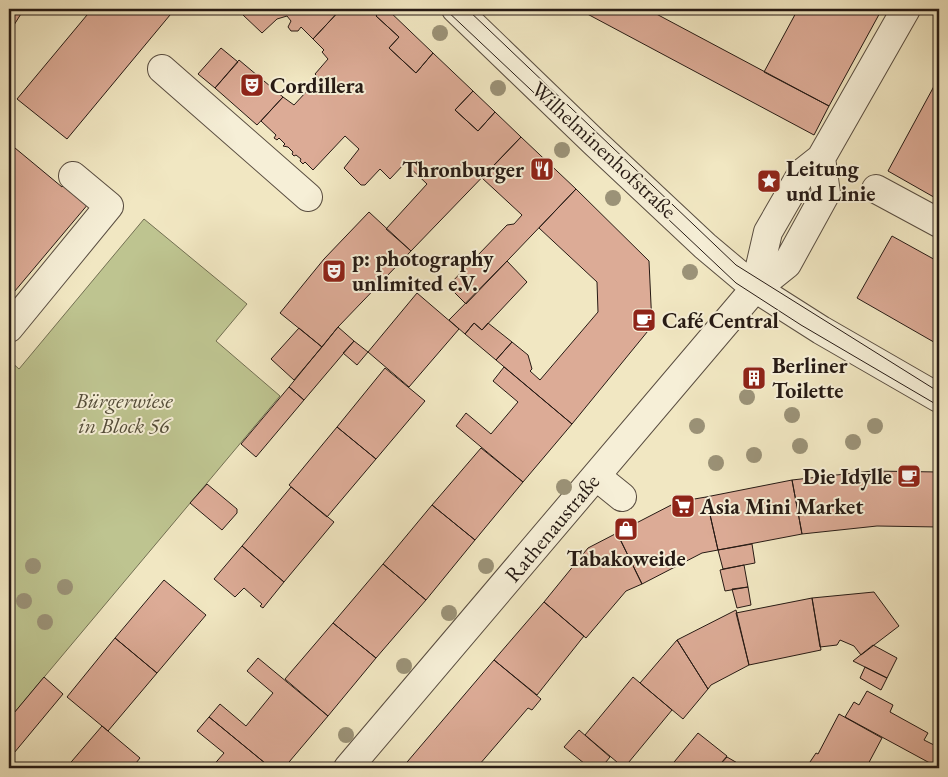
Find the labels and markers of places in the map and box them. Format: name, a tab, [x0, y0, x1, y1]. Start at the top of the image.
place label: Cordillera	[270, 71, 365, 100]
theatre icon: Cordillera	[239, 72, 265, 98]
place label: Leitung und Linie	[786, 154, 875, 208]
place label: Thronburger	[402, 155, 525, 184]
restaurant icon: Thronburger	[529, 156, 555, 182]
place icon: Leitung und Linie	[756, 168, 782, 194]
place label: p: photography unlimited e.V.	[352, 244, 494, 298]
theatre icon: p: photography unlimited e.V.	[321, 258, 347, 284]
place label: Café Central	[662, 306, 779, 335]
cafe icon: Café Central	[631, 307, 657, 333]
place label: Berliner Toilette	[772, 351, 848, 405]
building icon: Berliner Toilette	[741, 365, 767, 391]
place label: Die Idylle	[803, 462, 892, 491]
cafe icon: Die Idylle	[896, 463, 922, 489]
place label: Asia Mini Market	[699, 492, 864, 521]
supermarket icon: Asia Mini Market	[670, 493, 696, 519]
shop icon: Tabakoweide	[613, 516, 639, 542]
place label: Tabakoweide	[566, 544, 686, 573]

